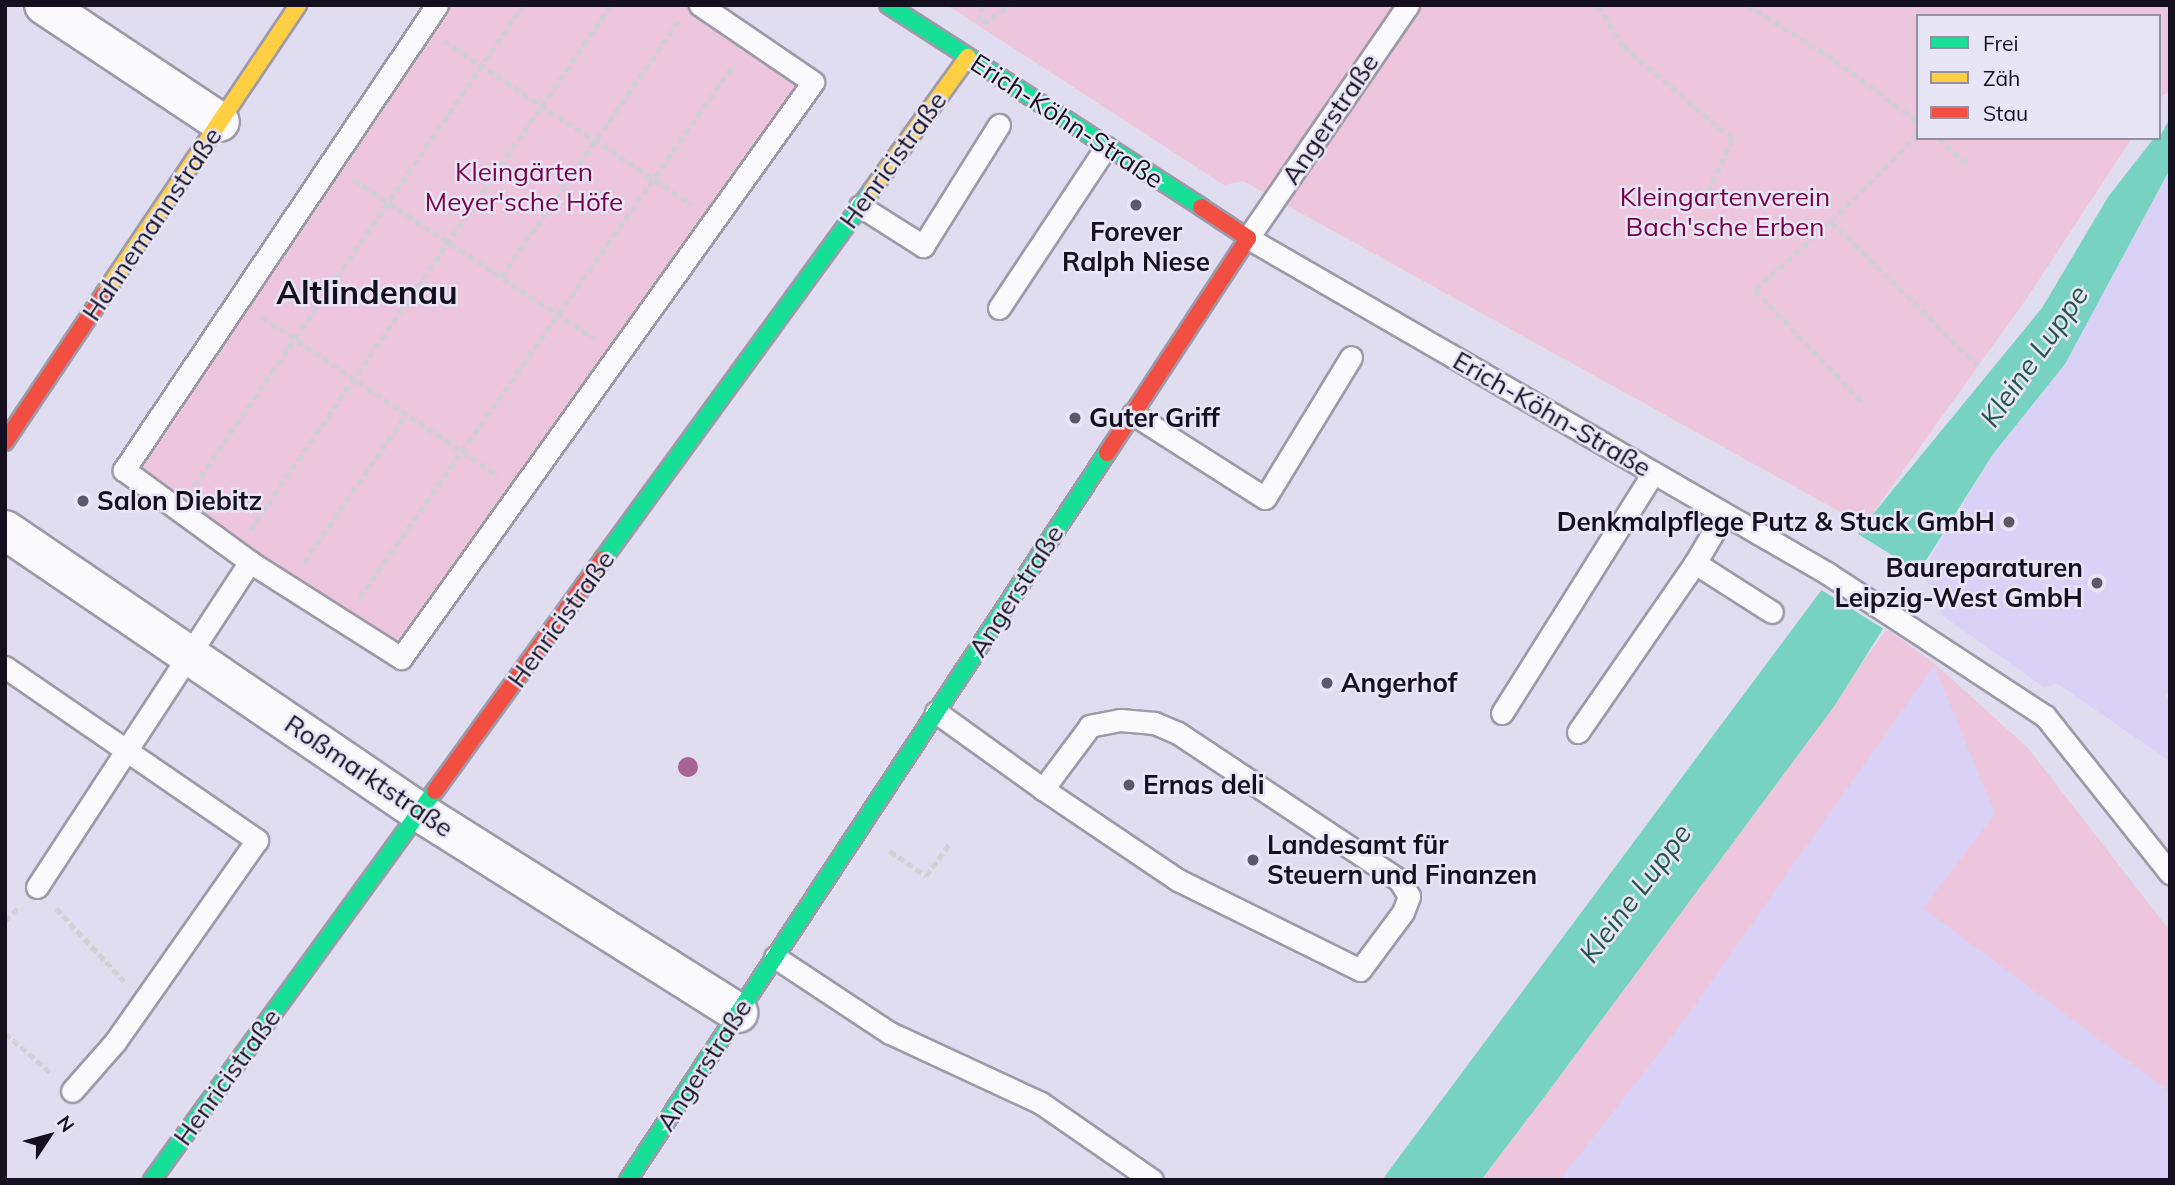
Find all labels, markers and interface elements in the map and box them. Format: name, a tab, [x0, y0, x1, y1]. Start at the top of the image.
legend	[1916, 14, 2161, 140]
text: Frei	[1983, 30, 2019, 56]
street label: Erich-Köhn-Straße	[965, 47, 1169, 195]
street label: Angerstraße	[1275, 48, 1385, 190]
text: Zäh	[1983, 65, 2020, 91]
street label: Henricistraße	[833, 86, 953, 234]
text: Stau	[1983, 100, 2028, 126]
street label: Hahnemannstraße	[76, 121, 228, 327]
park label: Kleingärten Meyer'sche Höfe	[425, 156, 623, 218]
park label: Kleingartenverein Bach'sche Erben	[1620, 181, 1830, 242]
marker: Forever Ralph Niese	[1128, 197, 1144, 213]
place label: Forever Ralph Niese	[1062, 216, 1210, 278]
district label: Altlindenau	[276, 272, 458, 312]
water label: Kleine Luppe	[1973, 279, 2095, 433]
street label: Erich-Köhn-Straße	[1448, 345, 1656, 483]
place label: Guter Griff	[1089, 402, 1220, 434]
marker: Guter Griff	[1067, 410, 1083, 426]
place label: Salon Diebitz	[97, 485, 262, 517]
marker: Salon Diebitz	[75, 493, 91, 509]
place label: Denkmalpflege Putz & Stuck GmbH	[1557, 506, 1995, 538]
marker: Denkmalpflege Putz & Stuck GmbH	[2001, 514, 2017, 530]
street label: Angerstraße	[962, 519, 1070, 663]
street label: Henricistraße	[501, 545, 621, 693]
place label: Baureparaturen Leipzig-West GmbH	[1834, 552, 2083, 614]
marker: Baureparaturen Leipzig-West GmbH	[2089, 575, 2105, 591]
place label: Angerhof	[1341, 667, 1457, 699]
marker: Angerhof	[1319, 675, 1335, 691]
street label: Roßmarktstraße	[279, 708, 459, 844]
place label: Ernas deli	[1143, 769, 1265, 801]
marker: Ernas deli	[1121, 777, 1137, 793]
water label: Kleine Luppe	[1572, 817, 1698, 969]
place label: Landesamt für Steuern und Finanzen	[1267, 829, 1537, 890]
marker: Landesamt für Steuern und Finanzen	[1245, 852, 1261, 868]
street label: Angerstraße	[650, 993, 758, 1137]
street label: Henricistraße	[167, 1003, 287, 1151]
north arrow	[14, 1101, 84, 1171]
text: N	[52, 1111, 80, 1137]

